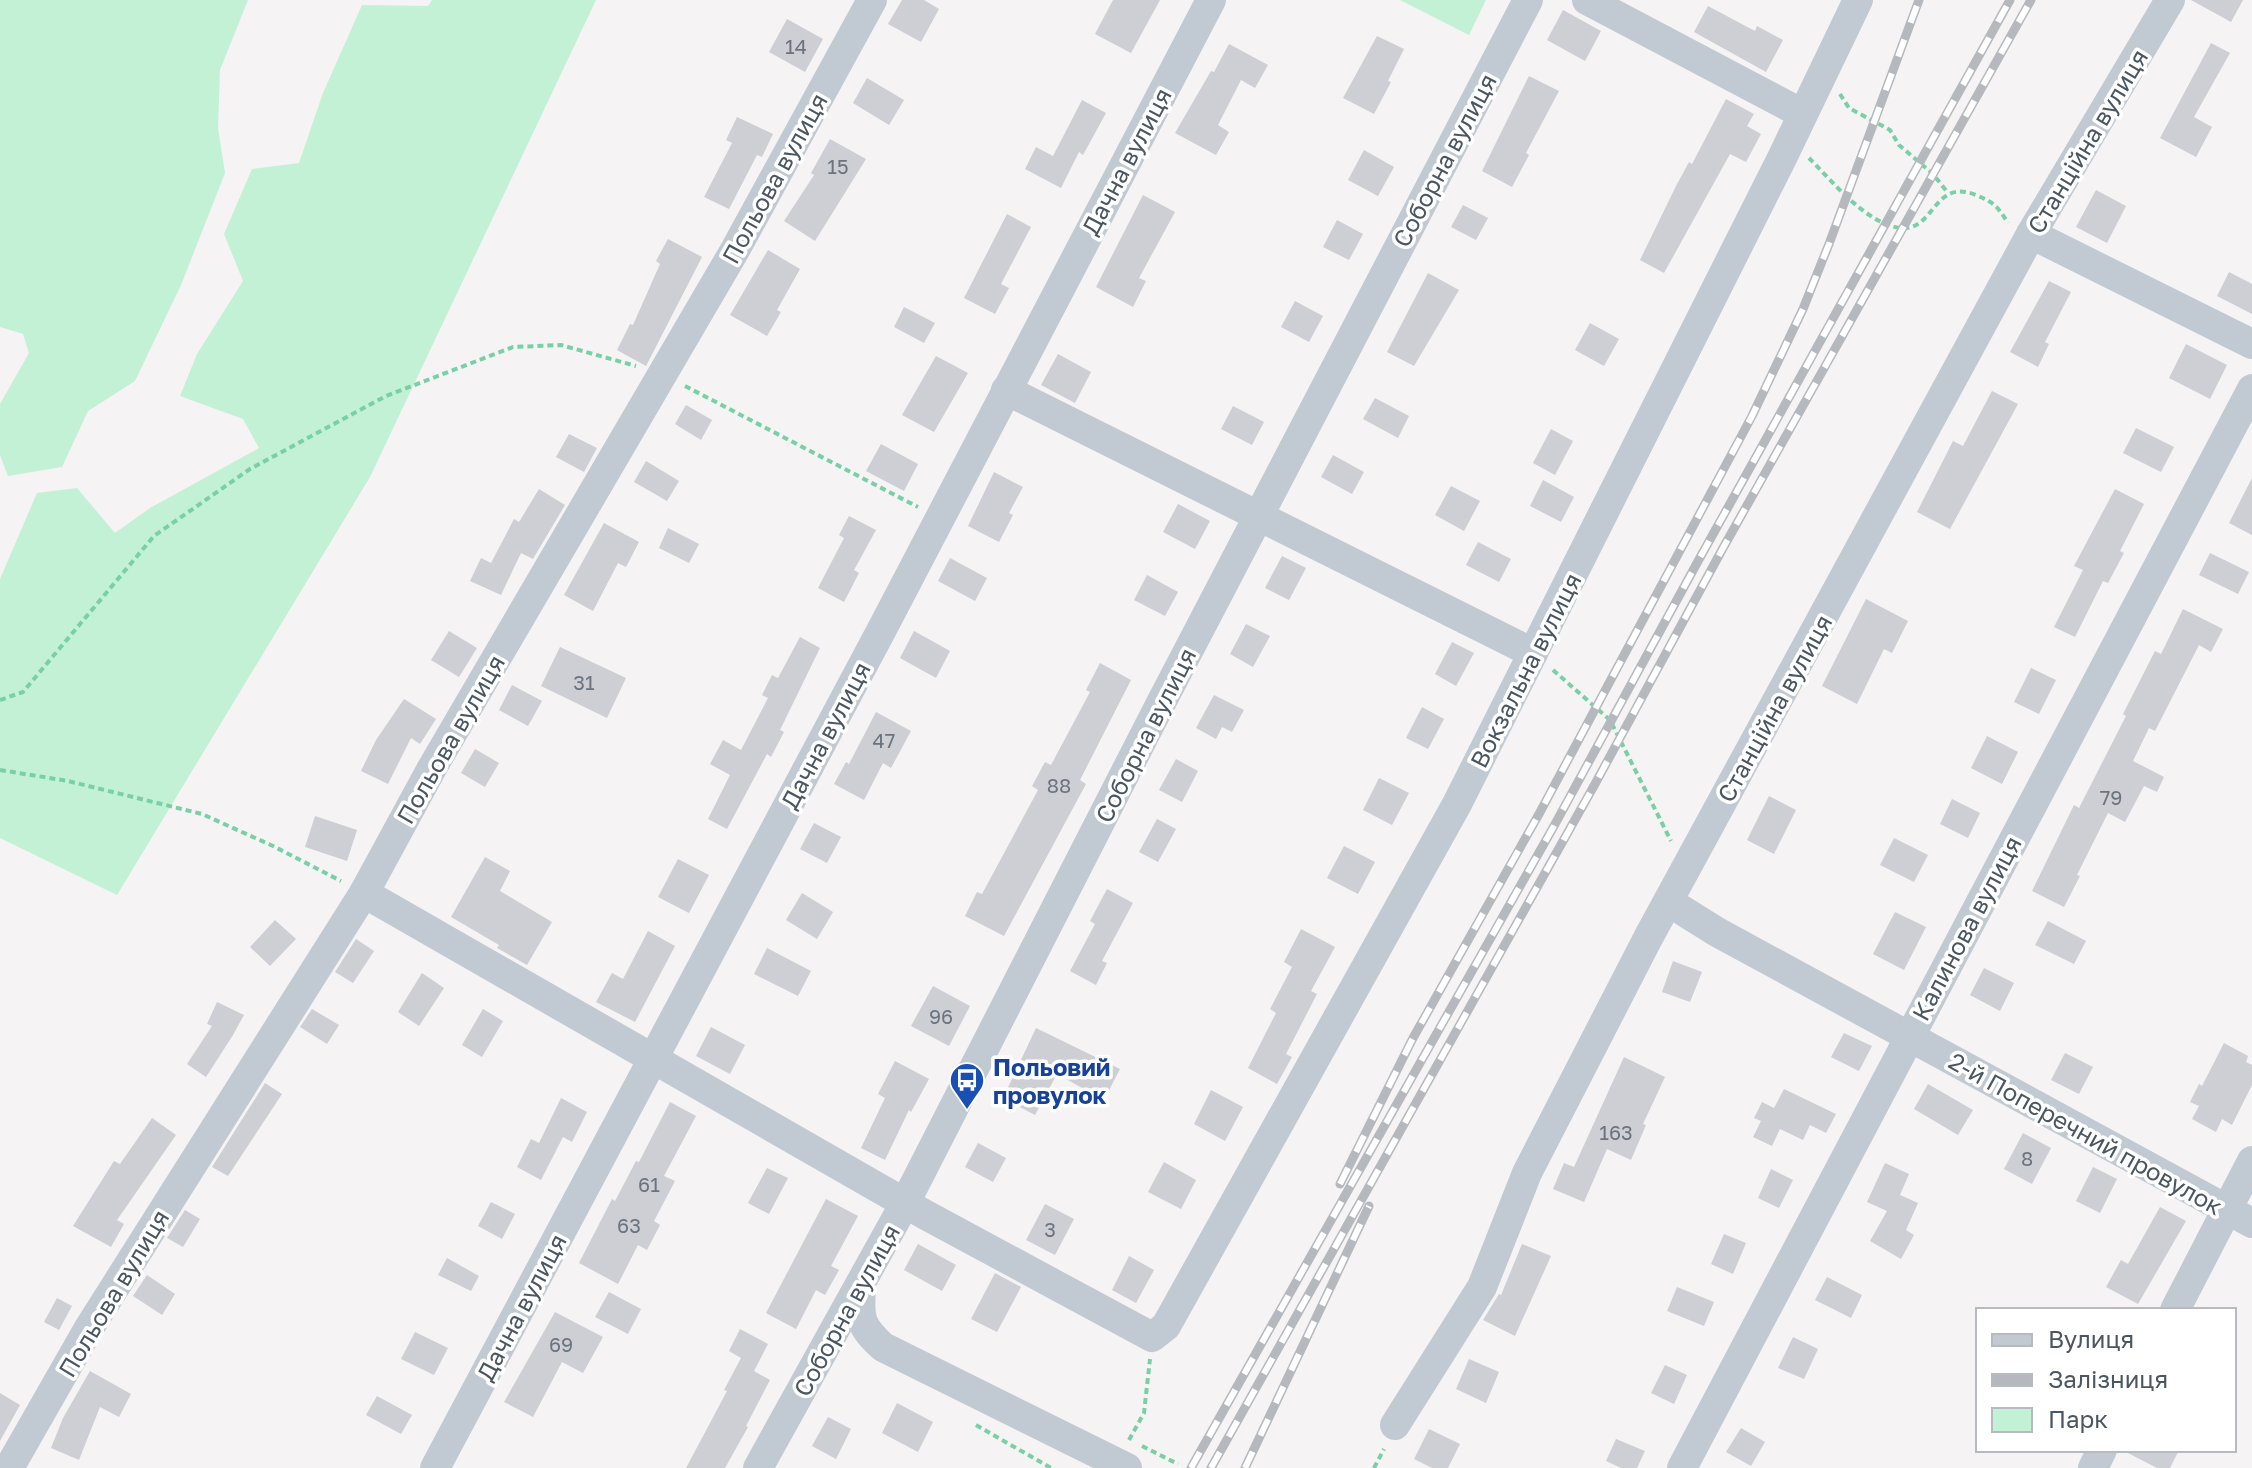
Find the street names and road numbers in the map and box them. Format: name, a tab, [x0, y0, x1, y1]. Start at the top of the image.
street label: Станційна вулиця	[2021, 44, 2153, 238]
street label: Соборна вулиця	[1386, 68, 1502, 252]
street label: Дачна вулиця	[1075, 83, 1177, 239]
street label: Польова вулиця	[715, 88, 833, 268]
street label: Вокзальна вулиця	[1463, 568, 1587, 772]
street label: Станційна вулиця	[1711, 609, 1837, 807]
street label: Соборна вулиця	[1089, 643, 1201, 827]
street label: Польова вулиця	[390, 649, 510, 829]
street label: Дачна вулиця	[774, 657, 876, 813]
street label: Калинова вулиця	[1905, 831, 2027, 1025]
street label: 2-й Поперечний провулок	[1944, 1046, 2228, 1220]
street label: Польова вулиця	[52, 1204, 174, 1382]
street label: Соборна вулиця	[787, 1219, 905, 1401]
street label: Дачна вулиця	[470, 1229, 572, 1385]

